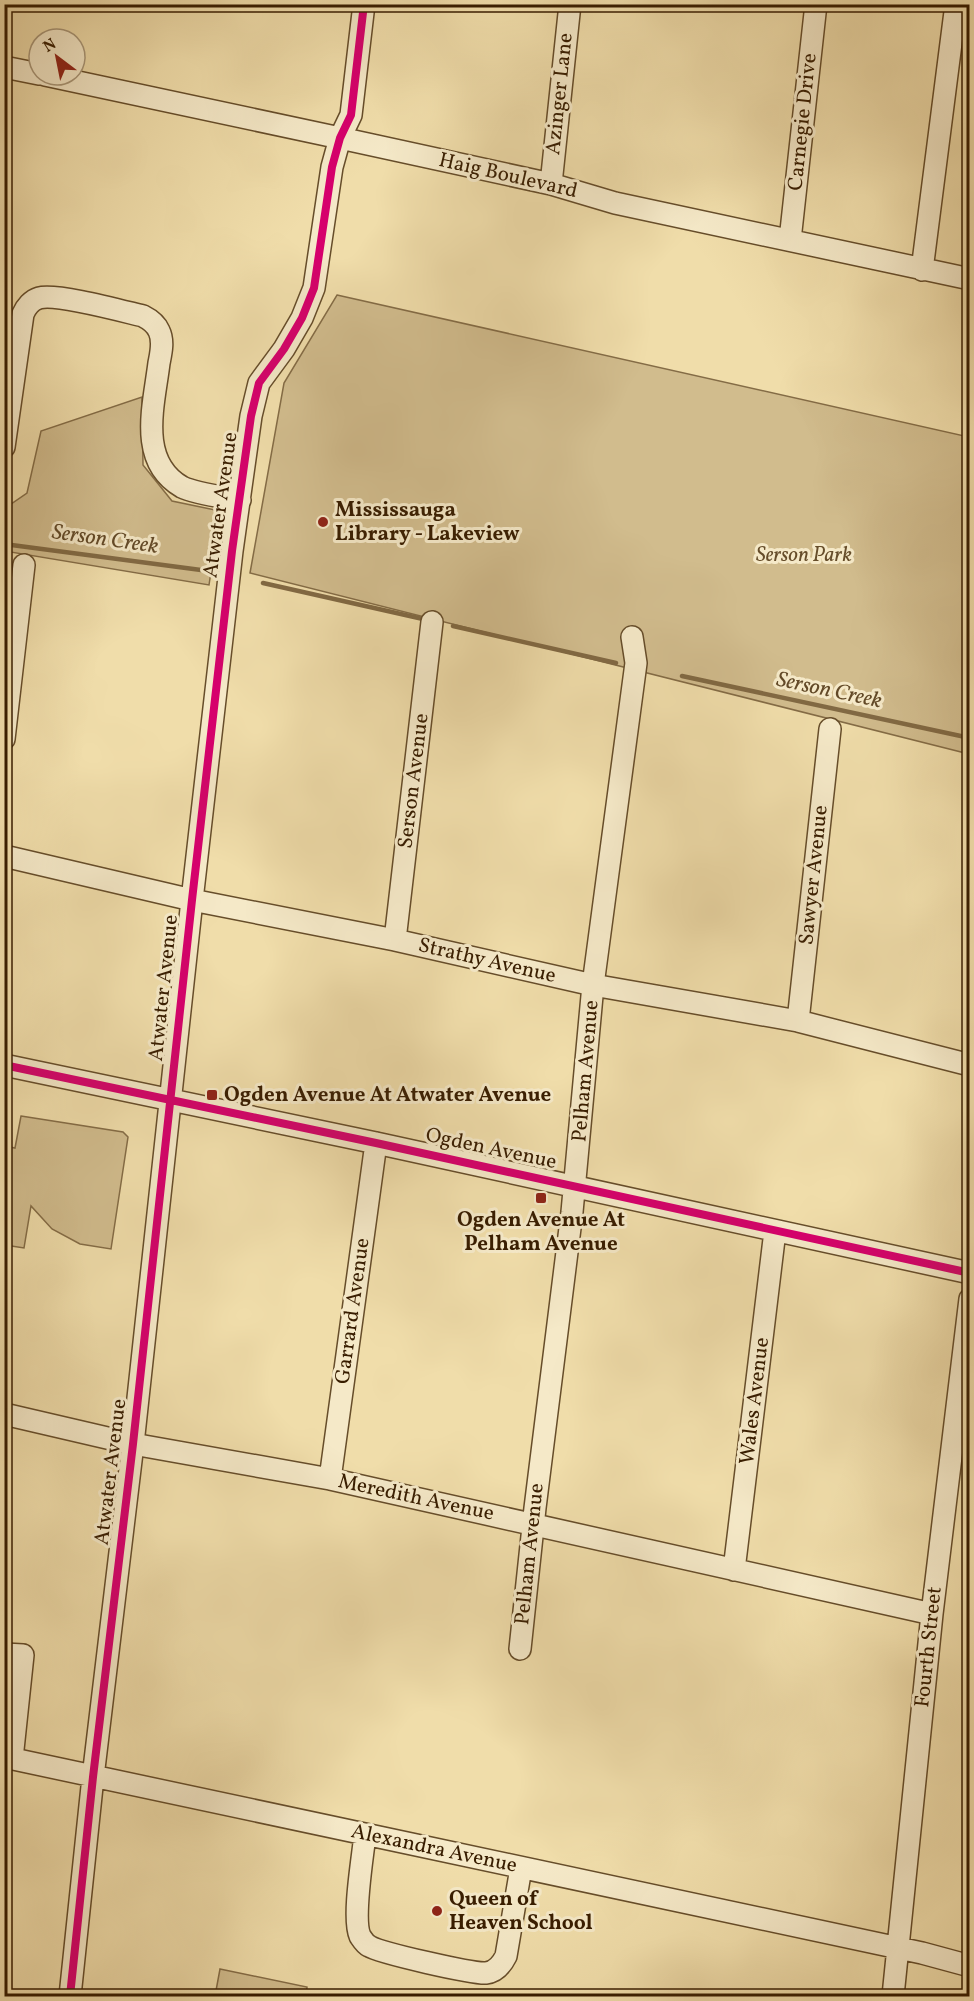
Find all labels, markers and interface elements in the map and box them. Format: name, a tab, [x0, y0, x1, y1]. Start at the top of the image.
north arrow	[27, 27, 87, 87]
street label: Azinger Lane	[539, 31, 581, 156]
text: N	[39, 33, 61, 58]
street label: Carnegie Drive	[781, 52, 825, 192]
street label: Haig Boulevard	[436, 146, 580, 206]
street label: Atwater Avenue	[196, 430, 246, 580]
place label: Mississauga Library - Lakeview	[335, 496, 520, 549]
marker: Mississauga Library - Lakeview	[316, 515, 330, 529]
water label: Serson Creek	[50, 517, 160, 563]
park label: Serson Park	[756, 541, 852, 570]
water label: Serson Creek	[773, 665, 885, 717]
street label: Serson Avenue	[391, 712, 437, 850]
street label: Sawyer Avenue	[792, 804, 836, 946]
street label: Atwater Avenue	[142, 913, 186, 1063]
street label: Strathy Avenue	[415, 931, 559, 991]
street label: Pelham Avenue	[565, 999, 607, 1143]
place label: Ogden Avenue At Atwater Avenue	[224, 1081, 551, 1110]
marker: Ogden Avenue At Atwater Avenue	[205, 1088, 219, 1102]
street label: Ogden Avenue	[423, 1121, 559, 1177]
marker: Ogden Avenue At Pelham Avenue	[534, 1191, 548, 1205]
place label: Ogden Avenue At Pelham Avenue	[457, 1206, 625, 1259]
street label: Garrard Avenue	[328, 1236, 378, 1386]
street label: Wales Avenue	[733, 1336, 777, 1466]
street label: Atwater Avenue	[88, 1397, 134, 1547]
street label: Meredith Avenue	[335, 1467, 497, 1529]
street label: Pelham Avenue	[508, 1482, 552, 1626]
street label: Fourth Street	[908, 1585, 950, 1709]
street label: Alexandra Avenue	[348, 1817, 520, 1881]
place label: Queen of Heaven School	[449, 1885, 593, 1938]
marker: Queen of Heaven School	[430, 1904, 444, 1918]

